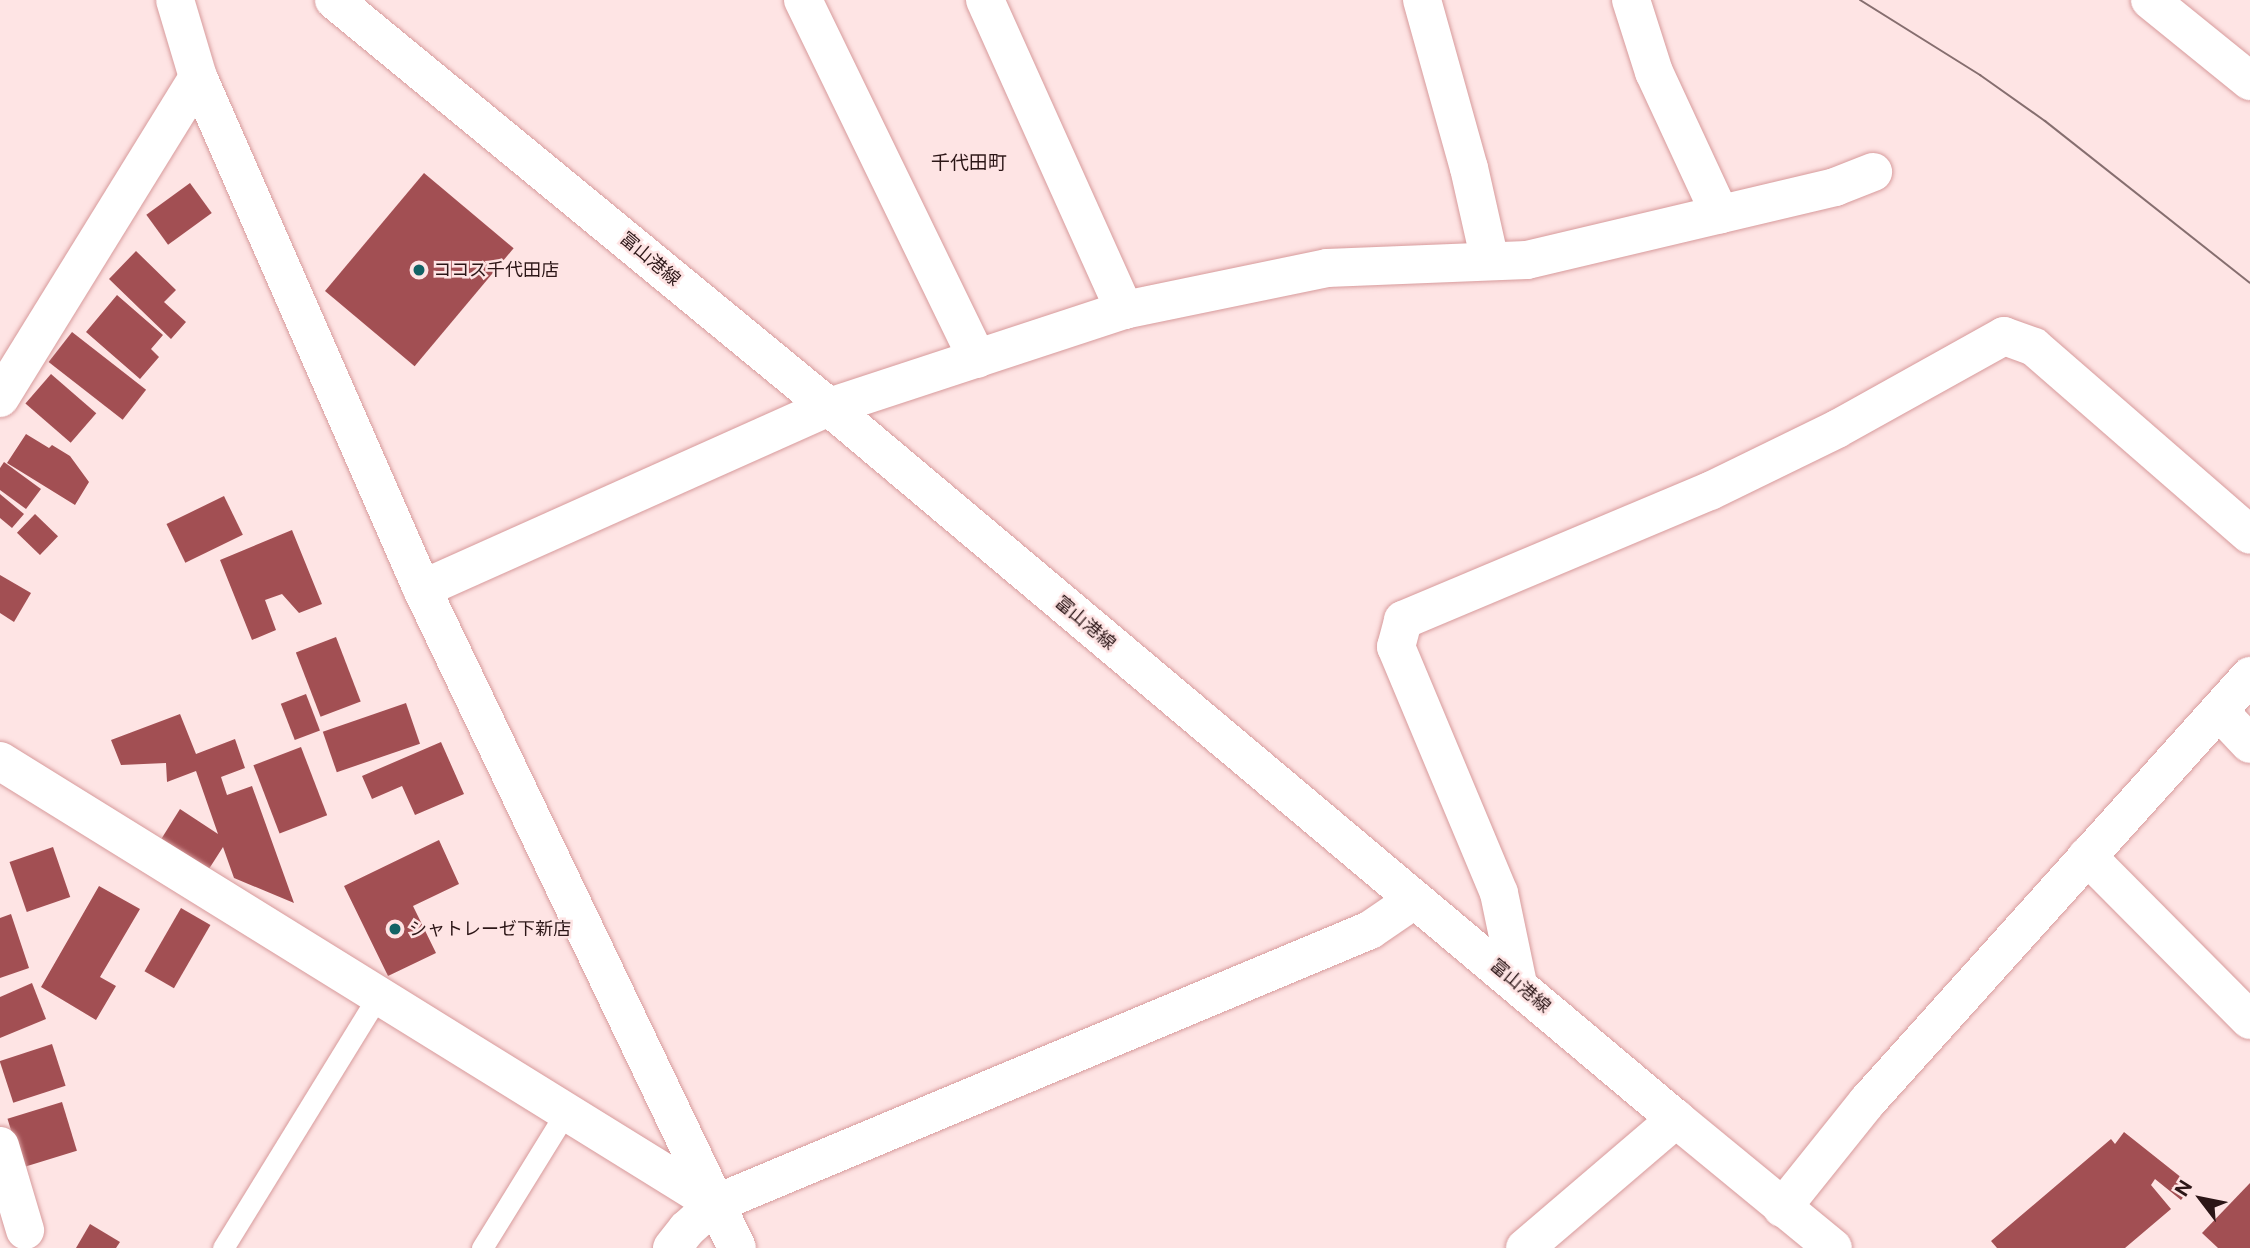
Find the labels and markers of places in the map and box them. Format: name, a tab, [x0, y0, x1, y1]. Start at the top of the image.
place label: ココス千代田店	[433, 259, 559, 281]
marker: ココス千代田店	[411, 262, 427, 278]
place label: シャトレーゼ下新店	[409, 918, 571, 940]
marker: シャトレーゼ下新店	[387, 921, 403, 937]

